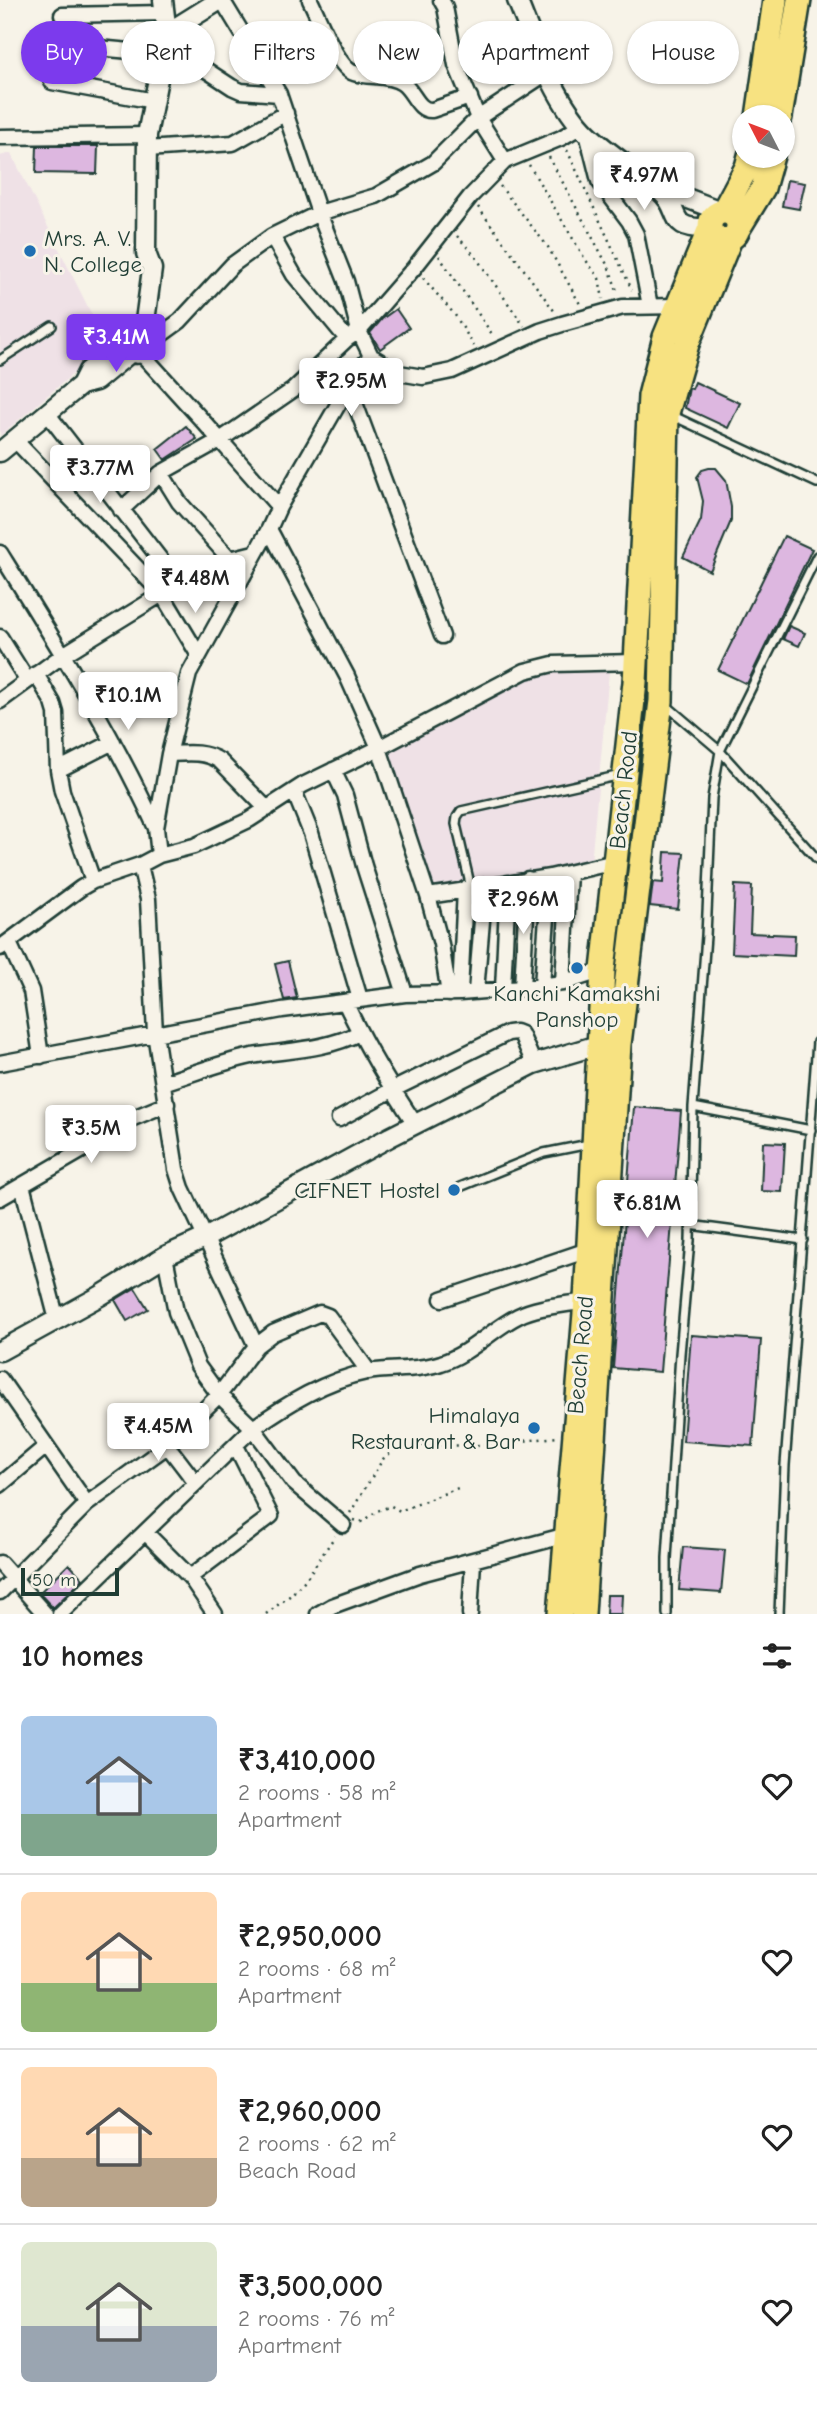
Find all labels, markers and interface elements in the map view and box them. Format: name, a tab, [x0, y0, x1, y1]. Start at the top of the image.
chip: Buy	[21, 21, 107, 84]
chip: Rent	[121, 21, 215, 84]
chip: Filters	[229, 21, 339, 84]
chip: New	[353, 21, 444, 84]
chip: Apartment	[458, 21, 613, 84]
chip: House	[627, 21, 739, 84]
north arrow	[732, 105, 794, 168]
map controls	[732, 105, 795, 168]
pin: ₹4.97M	[587, 152, 701, 212]
text: ₹4.97M	[609, 161, 679, 188]
place label: Mrs. A. V. N. College	[44, 225, 142, 278]
marker: Mrs. A. V. N. College	[22, 243, 38, 259]
pin: ₹3.41M	[59, 314, 173, 374]
text: ₹3.41M	[82, 323, 150, 350]
pin: ₹2.95M	[294, 358, 408, 418]
text: ₹2.95M	[315, 367, 387, 394]
pin: ₹3.77M	[43, 446, 157, 505]
text: ₹3.77M	[66, 454, 134, 481]
pin: ₹4.48M	[138, 556, 252, 615]
text: ₹4.48M	[160, 564, 230, 591]
pin: ₹10.1M	[71, 672, 185, 732]
text: ₹10.1M	[94, 681, 162, 708]
street label: Beach Road	[604, 730, 643, 850]
pin: ₹2.96M	[466, 876, 580, 936]
text: ₹2.96M	[487, 885, 559, 912]
marker: Kanchi Kamakshi Panshop	[569, 960, 585, 976]
place label: Kanchi Kamakshi Panshop	[493, 980, 661, 1033]
pin: ₹3.5M	[42, 1106, 140, 1165]
text: ₹3.5M	[61, 1114, 121, 1141]
place label: CIFNET Hostel	[294, 1177, 440, 1204]
pin: ₹6.81M	[590, 1180, 704, 1240]
marker: CIFNET Hostel	[446, 1182, 462, 1198]
text: ₹6.81M	[613, 1189, 681, 1216]
street label: Beach Road	[562, 1295, 599, 1415]
place label: Himalaya Restaurant & Bar	[351, 1402, 521, 1455]
pin: ₹4.45M	[101, 1404, 215, 1463]
text: ₹4.45M	[123, 1412, 193, 1439]
marker: Himalaya Restaurant & Bar	[526, 1420, 542, 1436]
scale bar	[21, 1565, 119, 1597]
text: 50 m	[32, 1569, 76, 1591]
icon: filters	[758, 1637, 796, 1675]
text: 10 homes	[21, 1639, 143, 1674]
text: ₹3,410,000	[238, 1743, 376, 1778]
icon: home	[77, 1744, 161, 1828]
icon: heart	[758, 1767, 796, 1805]
text: 2 rooms · 58 m²	[238, 1779, 396, 1806]
text: Apartment	[238, 1806, 341, 1833]
text: ₹2,950,000	[238, 1919, 382, 1954]
icon: home	[77, 1920, 161, 2004]
icon: heart	[758, 1943, 796, 1981]
text: 2 rooms · 68 m²	[238, 1955, 396, 1982]
text: Apartment	[238, 1982, 341, 2009]
text: ₹2,960,000	[238, 2094, 382, 2129]
icon: home	[77, 2095, 161, 2179]
icon: heart	[758, 2118, 796, 2156]
text: 2 rooms · 62 m²	[238, 2130, 396, 2157]
text: Beach Road	[238, 2157, 356, 2184]
text: ₹3,500,000	[238, 2269, 383, 2304]
icon: home	[77, 2270, 161, 2354]
icon: heart	[758, 2293, 796, 2331]
text: 2 rooms · 76 m²	[238, 2305, 394, 2332]
text: Apartment	[238, 2332, 341, 2359]

